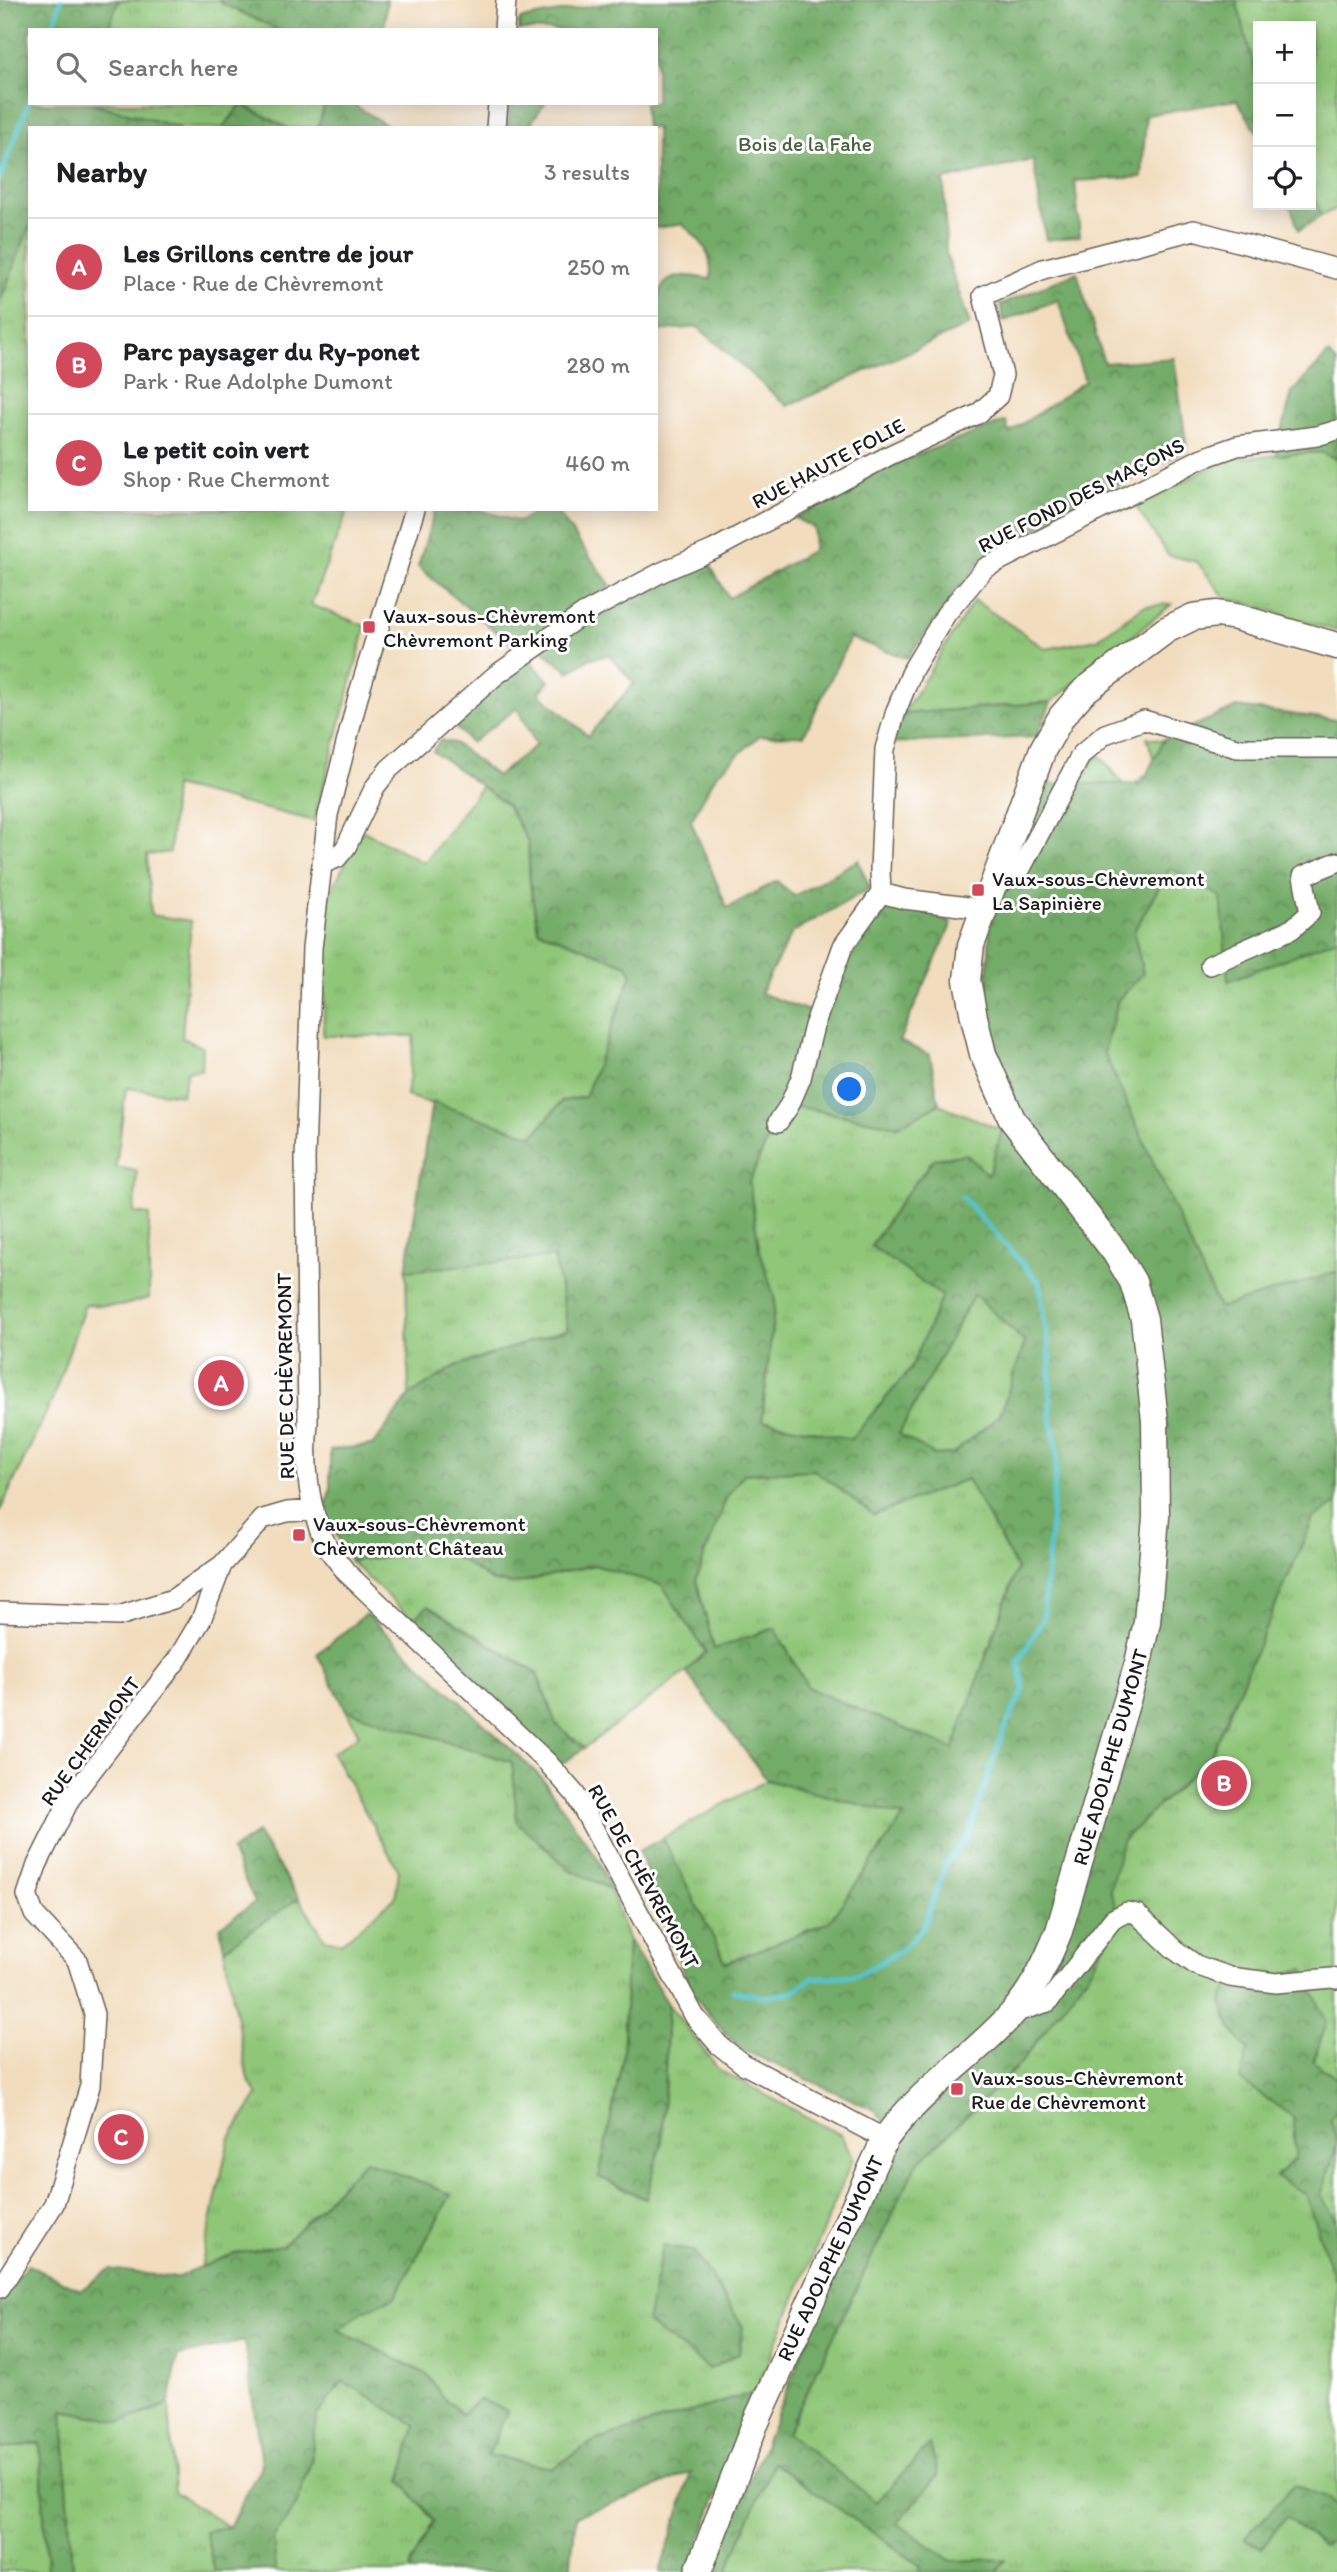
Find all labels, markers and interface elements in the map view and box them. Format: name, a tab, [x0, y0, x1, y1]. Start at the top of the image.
map controls	[1253, 21, 1316, 210]
button: +	[1253, 21, 1316, 84]
search box	[28, 28, 658, 105]
icon: search	[52, 48, 90, 86]
text: Search here	[108, 51, 238, 83]
button: −	[1253, 84, 1316, 147]
park label: Bois de la Fahe	[738, 131, 872, 156]
button: locate	[1253, 147, 1316, 210]
text: Nearby	[56, 153, 147, 190]
text: 3 results	[544, 158, 630, 186]
text: Les Grillons centre de jour	[123, 237, 413, 269]
text: A	[72, 253, 86, 281]
text: 250 m	[567, 253, 630, 281]
text: Place · Rue de Chèvremont	[123, 269, 384, 297]
text: Parc paysager du Ry-ponet	[123, 335, 420, 367]
text: B	[72, 351, 86, 379]
text: 280 m	[567, 351, 630, 379]
text: Park · Rue Adolphe Dumont	[123, 367, 393, 395]
street label: RUE HAUTE FOLIE	[747, 412, 909, 514]
street label: RUE FOND DES MAÇONS	[974, 432, 1188, 558]
text: Le petit coin vert	[123, 433, 309, 465]
text: C	[72, 449, 86, 477]
text: 460 m	[565, 449, 630, 477]
text: Shop · Rue Chermont	[123, 465, 330, 493]
place label: Vaux-sous-Chèvremont Chèvremont Parking	[383, 603, 596, 652]
marker: Vaux-sous-Chèvremont Chèvremont Parking	[361, 619, 377, 635]
place label: Vaux-sous-Chèvremont La Sapinière	[992, 866, 1205, 915]
marker: Vaux-sous-Chèvremont La Sapinière	[970, 882, 986, 898]
your location	[832, 1072, 866, 1106]
street label: RUE DE CHÈVREMONT	[271, 1272, 299, 1480]
pin: A	[198, 1357, 244, 1409]
place label: Vaux-sous-Chèvremont Chèvremont Château	[313, 1511, 526, 1560]
marker: Vaux-sous-Chèvremont Chèvremont Château	[291, 1527, 307, 1543]
street label: RUE ADOLPHE DUMONT	[1067, 1646, 1153, 1868]
street label: RUE CHERMONT	[35, 1671, 145, 1810]
pin: B	[1201, 1757, 1247, 1809]
street label: RUE DE CHÈVREMONT	[583, 1779, 705, 1973]
place label: Vaux-sous-Chèvremont Rue de Chèvremont	[971, 2065, 1184, 2114]
marker: Vaux-sous-Chèvremont Rue de Chèvremont	[949, 2081, 965, 2097]
pin: C	[98, 2111, 144, 2163]
street label: RUE ADOLPHE DUMONT	[771, 2151, 889, 2365]

